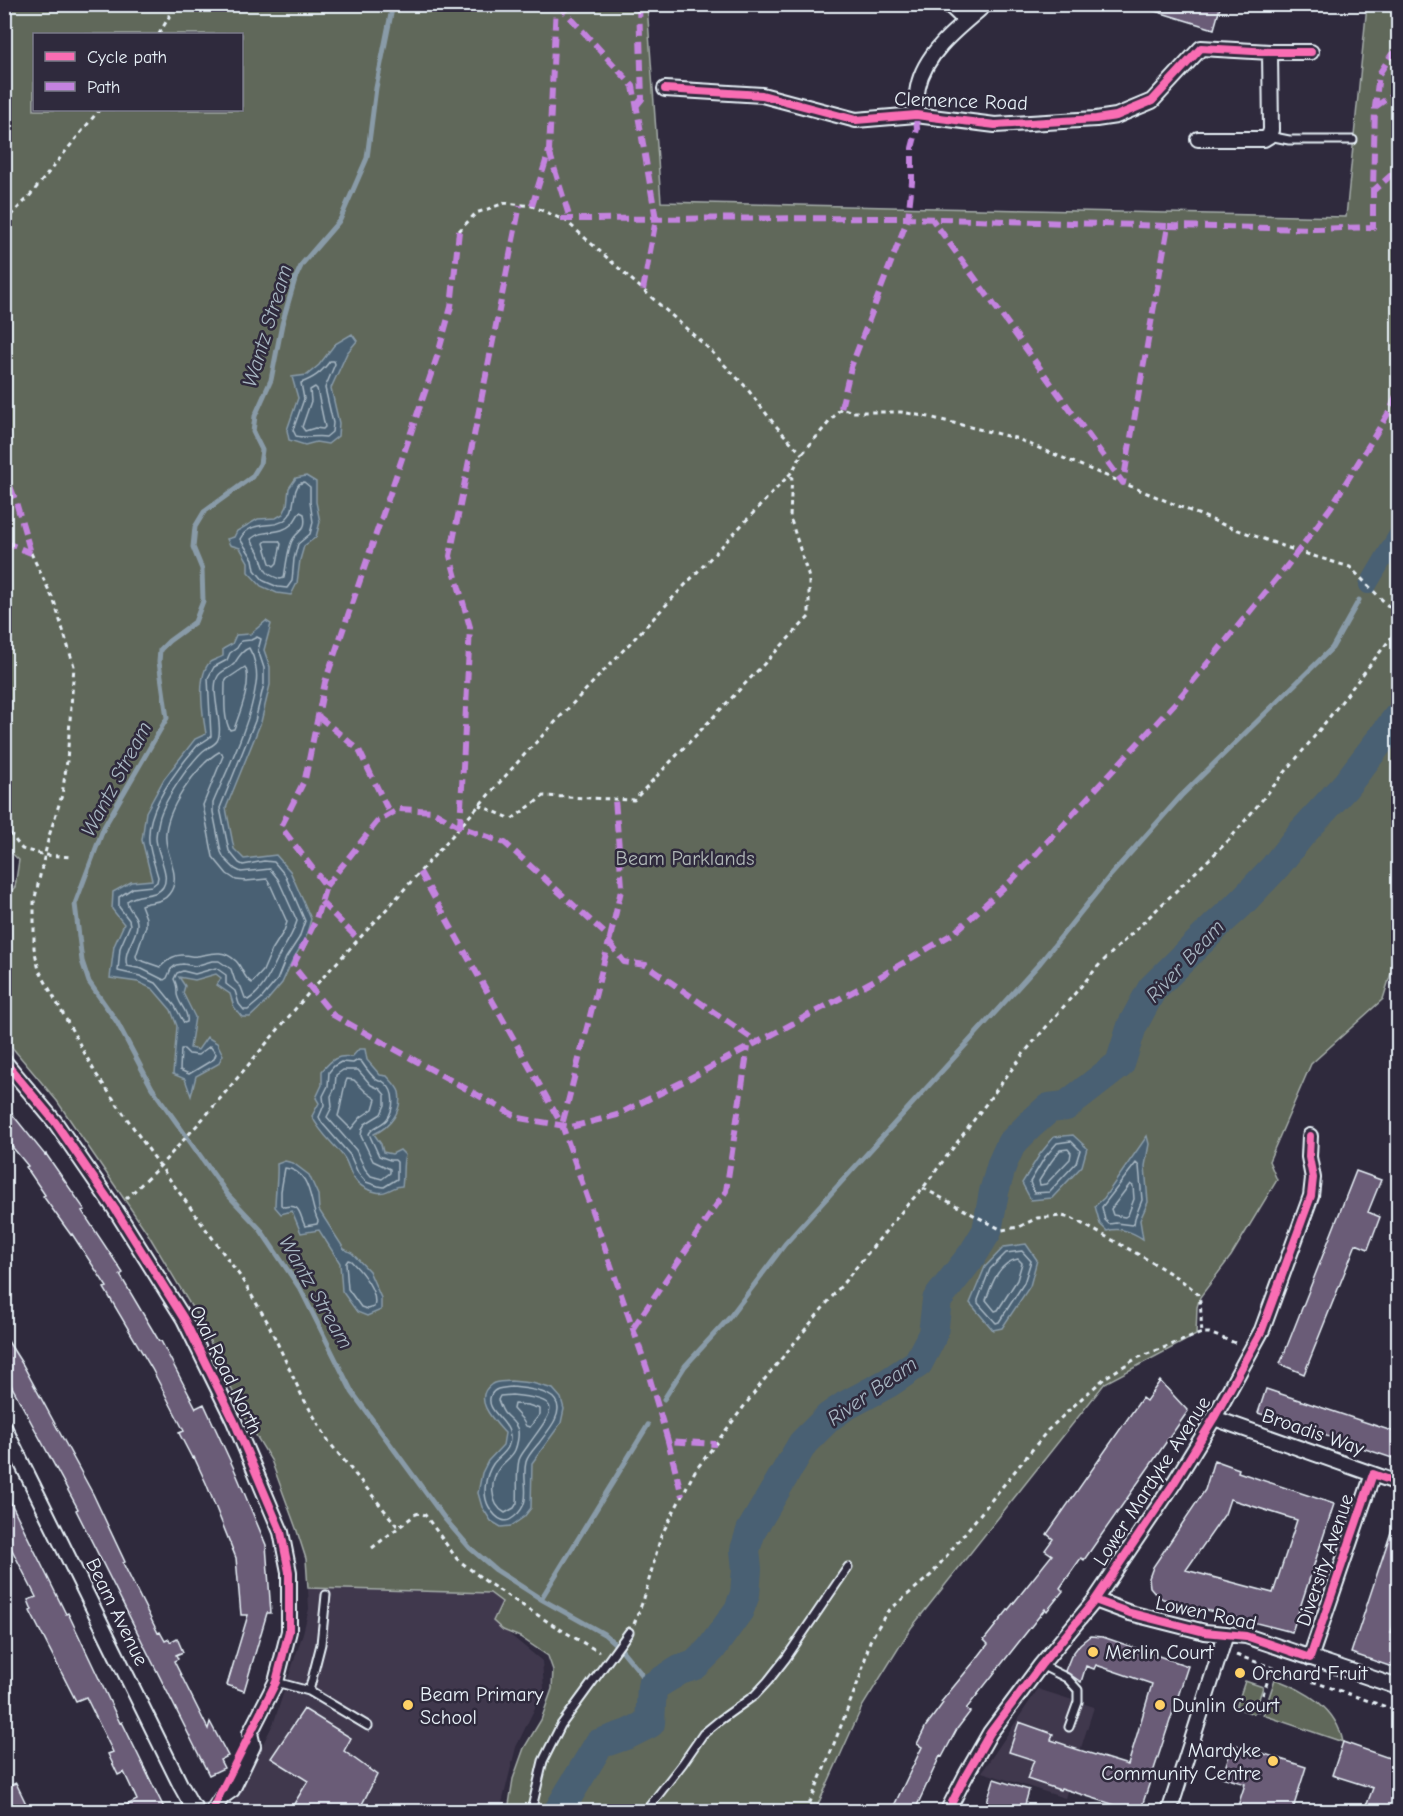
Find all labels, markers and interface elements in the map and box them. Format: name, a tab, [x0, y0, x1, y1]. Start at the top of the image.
legend	[33, 33, 243, 111]
text: Cycle path	[87, 47, 167, 68]
text: Path	[87, 77, 120, 98]
street label: Clemence Road	[894, 87, 1028, 115]
water label: Wantz Stream	[237, 262, 297, 390]
water label: Wantz Stream	[76, 717, 156, 841]
park label: Beam Parklands	[616, 847, 754, 870]
water label: River Beam	[1141, 915, 1229, 1007]
water label: Wantz Stream	[274, 1231, 358, 1353]
street label: Oval Road North	[185, 1302, 267, 1438]
water label: River Beam	[823, 1351, 921, 1431]
street label: Lower Mardyke Avenue	[1089, 1392, 1215, 1570]
street label: Broadis Way	[1259, 1404, 1367, 1460]
street label: Diversity Avenue	[1292, 1491, 1358, 1629]
street label: Beam Avenue	[81, 1554, 153, 1670]
street label: Lowen Road	[1153, 1591, 1259, 1635]
place label: Merlin Court	[1105, 1641, 1214, 1664]
marker: Merlin Court	[1086, 1645, 1100, 1659]
place label: Orchard Fruit	[1252, 1662, 1369, 1685]
marker: Orchard Fruit	[1233, 1666, 1247, 1680]
place label: Beam Primary School	[420, 1683, 543, 1729]
place label: Dunlin Court	[1172, 1694, 1281, 1717]
marker: Beam Primary School	[401, 1698, 415, 1712]
marker: Dunlin Court	[1153, 1698, 1167, 1712]
place label: Mardyke Community Centre	[1101, 1739, 1261, 1785]
marker: Mardyke Community Centre	[1266, 1754, 1280, 1768]

